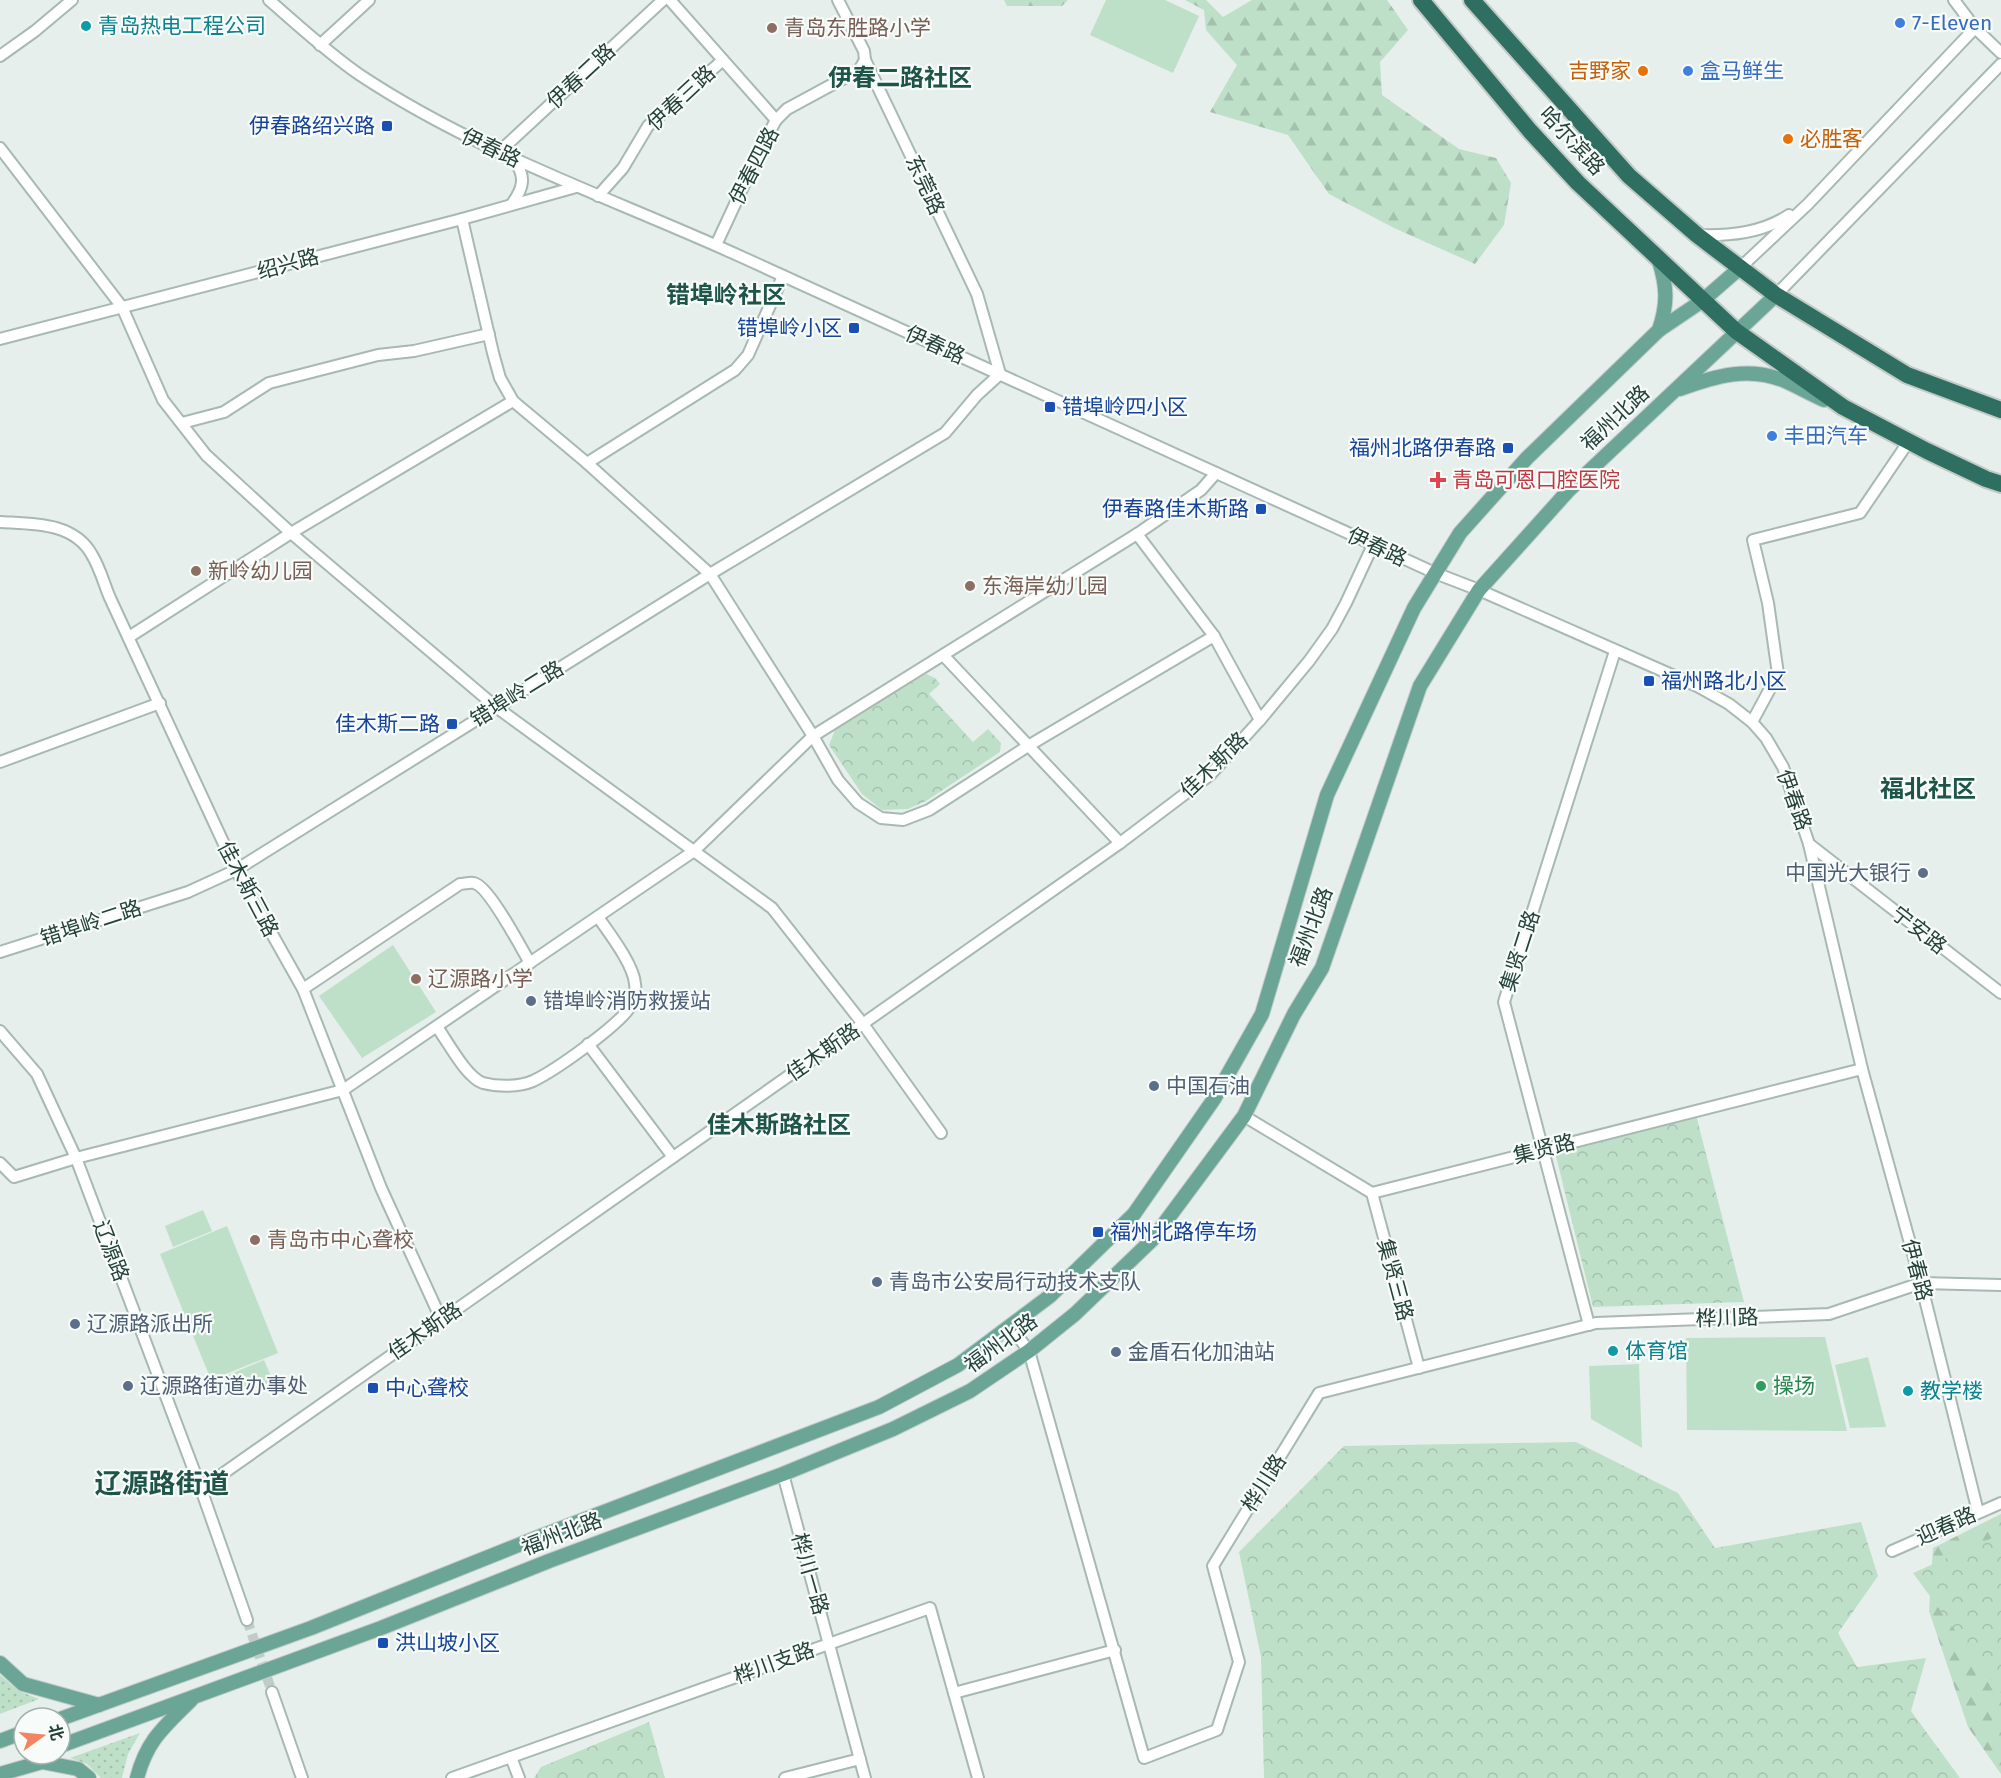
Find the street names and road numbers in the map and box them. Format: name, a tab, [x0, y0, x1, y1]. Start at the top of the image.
street label: 伊春二路	[541, 38, 621, 114]
street label: 伊春三路	[641, 60, 721, 136]
street label: 哈尔滨路	[1534, 101, 1610, 181]
street label: 伊春路	[457, 123, 525, 173]
street label: 伊春四路	[723, 123, 785, 209]
street label: 东莞路	[900, 151, 950, 219]
street label: 绍兴路	[254, 243, 322, 285]
street label: 伊春路	[901, 320, 969, 370]
street label: 福州北路	[1575, 380, 1655, 456]
street label: 伊春路	[1343, 522, 1411, 572]
street label: 错埠岭二路	[466, 655, 568, 733]
street label: 佳木斯路	[1175, 726, 1253, 804]
street label: 伊春路	[1771, 766, 1817, 834]
street label: 佳木斯三路	[212, 837, 284, 941]
street label: 福州北路	[1284, 883, 1338, 971]
street label: 错埠岭二路	[37, 894, 145, 952]
street label: 宁安路	[1886, 900, 1952, 960]
street label: 集贤二路	[1495, 907, 1545, 995]
street label: 佳木斯路	[781, 1017, 865, 1087]
street label: 集贤路	[1510, 1129, 1578, 1169]
street label: 辽源路	[88, 1217, 134, 1285]
street label: 集贤三路	[1372, 1236, 1418, 1324]
street label: 伊春路	[1896, 1236, 1938, 1304]
street label: 佳木斯路	[383, 1296, 467, 1366]
street label: 桦川路	[1695, 1304, 1759, 1332]
street label: 福州北路	[959, 1308, 1043, 1378]
street label: 桦川路	[1236, 1449, 1292, 1517]
street label: 迎春路	[1912, 1501, 1980, 1551]
street label: 福州北路	[518, 1507, 606, 1561]
street label: 桦川一路	[786, 1530, 834, 1618]
street label: 桦川支路	[730, 1636, 818, 1690]

